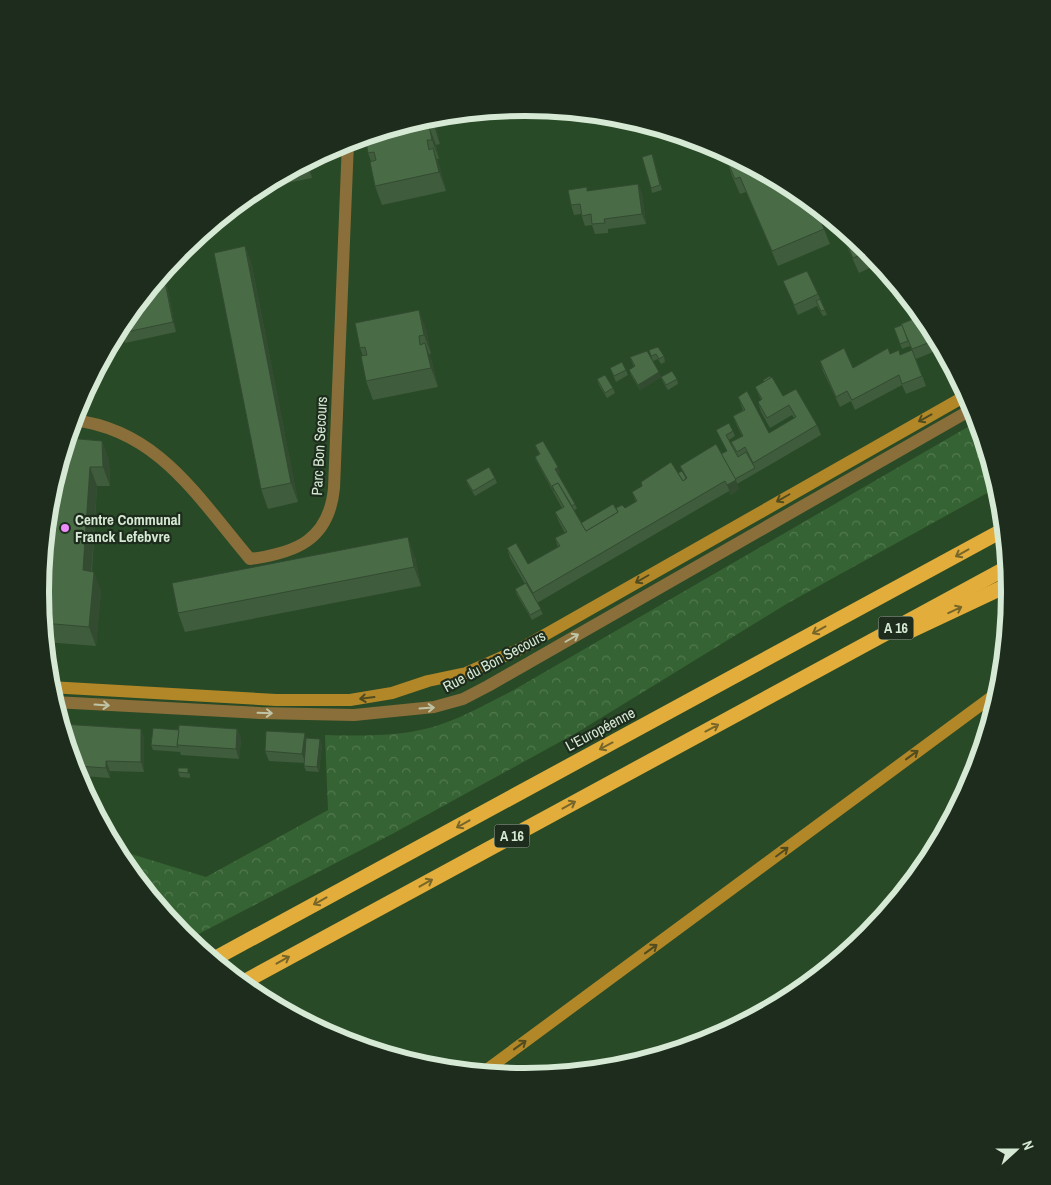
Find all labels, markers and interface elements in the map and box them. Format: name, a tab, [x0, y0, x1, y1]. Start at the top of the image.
street label: Parc Bon Secours	[306, 396, 332, 496]
one-way arrow	[918, 414, 933, 424]
one-way arrow	[776, 493, 791, 503]
place label: Centre Communal Franck Lefebvre	[75, 509, 181, 547]
marker: Centre Communal Franck Lefebvre	[59, 522, 71, 534]
one-way arrow	[955, 548, 970, 558]
one-way arrow	[635, 574, 650, 584]
one-way arrow	[947, 605, 962, 614]
road number: A 16	[878, 616, 914, 640]
street label: Rue du Bon Secours	[439, 625, 549, 697]
one-way arrow	[812, 626, 827, 635]
one-way arrow	[564, 632, 579, 642]
one-way arrow	[360, 693, 376, 703]
one-way arrow	[94, 700, 110, 710]
street label: L'Européenne	[561, 702, 639, 756]
one-way arrow	[419, 703, 435, 712]
one-way arrow	[257, 709, 273, 718]
one-way arrow	[704, 723, 719, 733]
one-way arrow	[598, 741, 613, 751]
one-way arrow	[905, 750, 919, 760]
one-way arrow	[561, 800, 576, 810]
one-way arrow	[455, 819, 470, 829]
road number: A 16	[494, 824, 530, 848]
one-way arrow	[775, 847, 789, 857]
one-way arrow	[418, 878, 433, 887]
one-way arrow	[313, 897, 328, 907]
one-way arrow	[644, 943, 657, 954]
one-way arrow	[276, 955, 291, 965]
one-way arrow	[513, 1040, 527, 1050]
north arrow	[991, 1125, 1041, 1175]
text: N	[1018, 1138, 1038, 1152]

